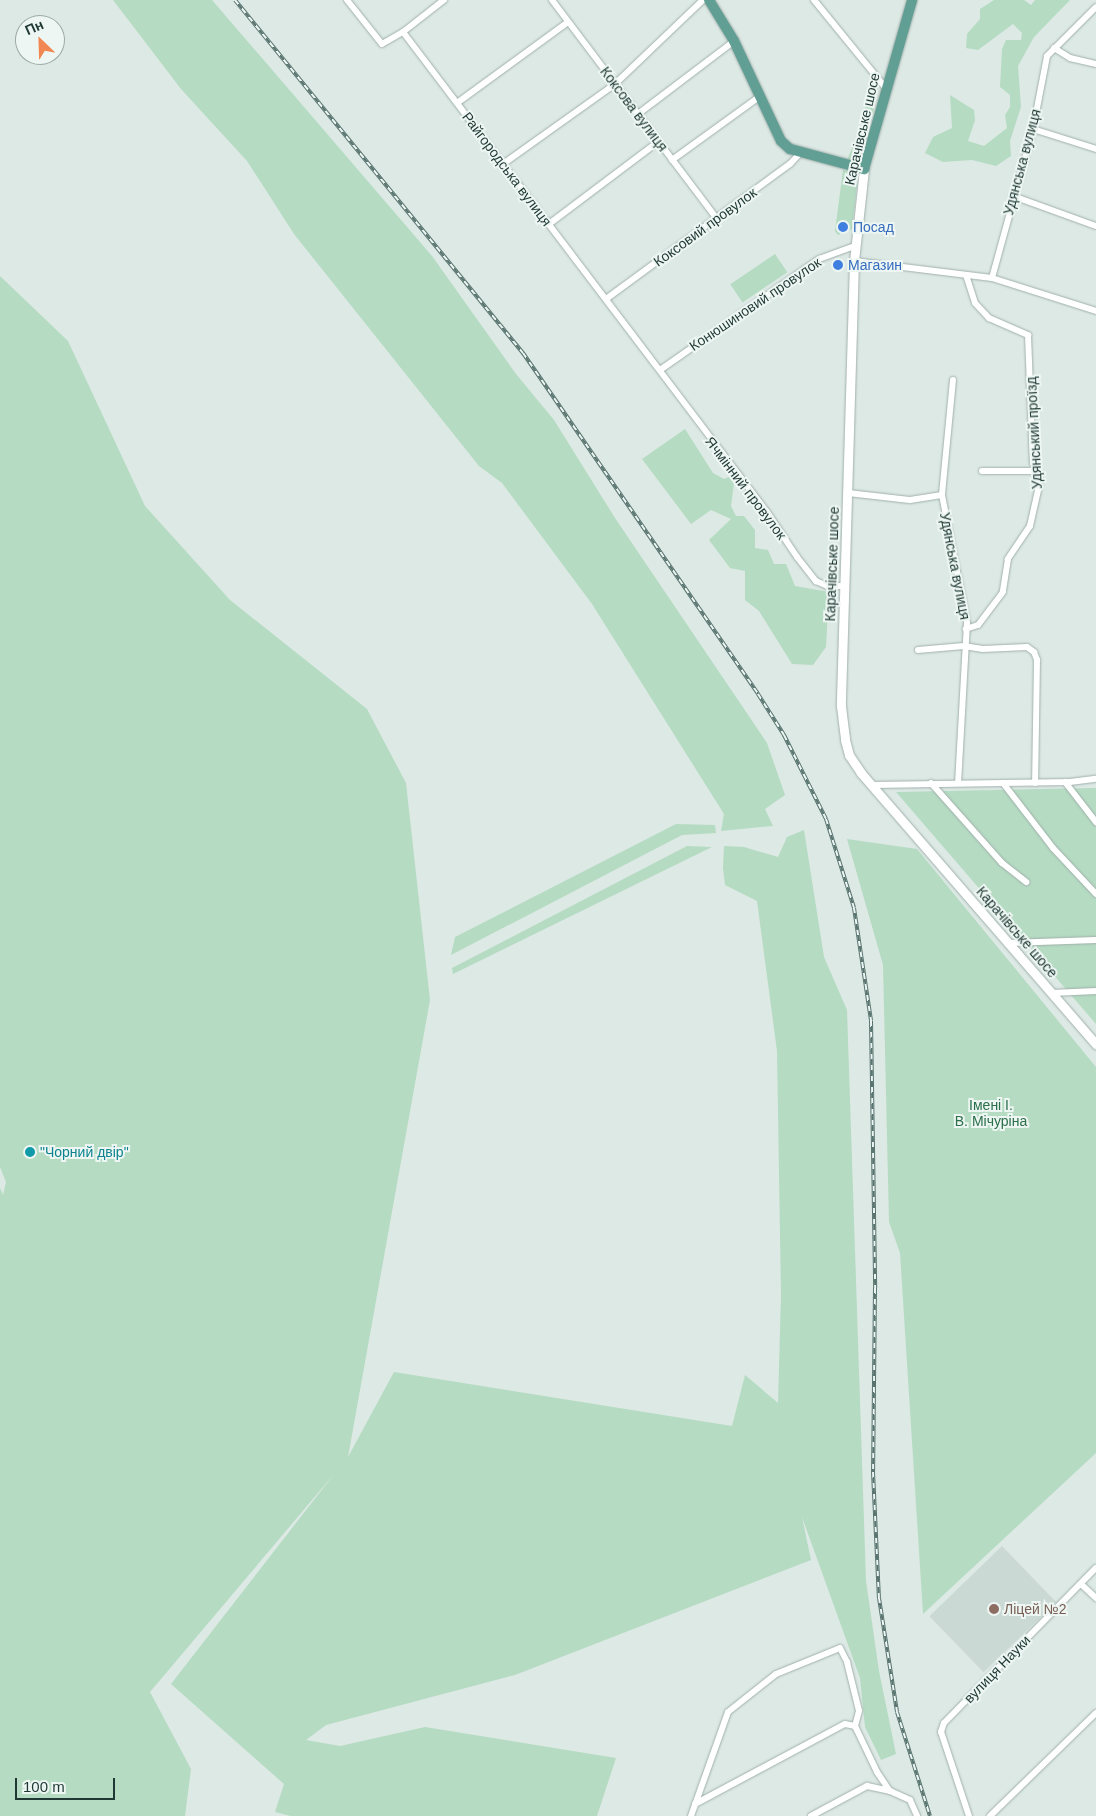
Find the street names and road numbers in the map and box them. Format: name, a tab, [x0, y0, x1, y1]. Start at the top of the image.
street label: Коксова вулиця	[597, 63, 671, 155]
street label: Карачівське шосе	[841, 71, 883, 187]
street label: Удянська вулиця	[1000, 107, 1044, 217]
street label: Райгородська вулиця	[459, 109, 555, 229]
street label: Коксовий провулок	[650, 184, 760, 270]
street label: Конюшиновий провулок	[686, 254, 824, 354]
street label: Удянський проїзд	[1023, 376, 1045, 490]
street label: Ячмінний провулок	[702, 433, 790, 543]
street label: Карачівське шосе	[822, 506, 842, 622]
street label: Удянська вулиця	[936, 511, 974, 621]
street label: Карачівське шосе	[973, 883, 1061, 981]
street label: вулиця Науки	[960, 1632, 1034, 1706]

